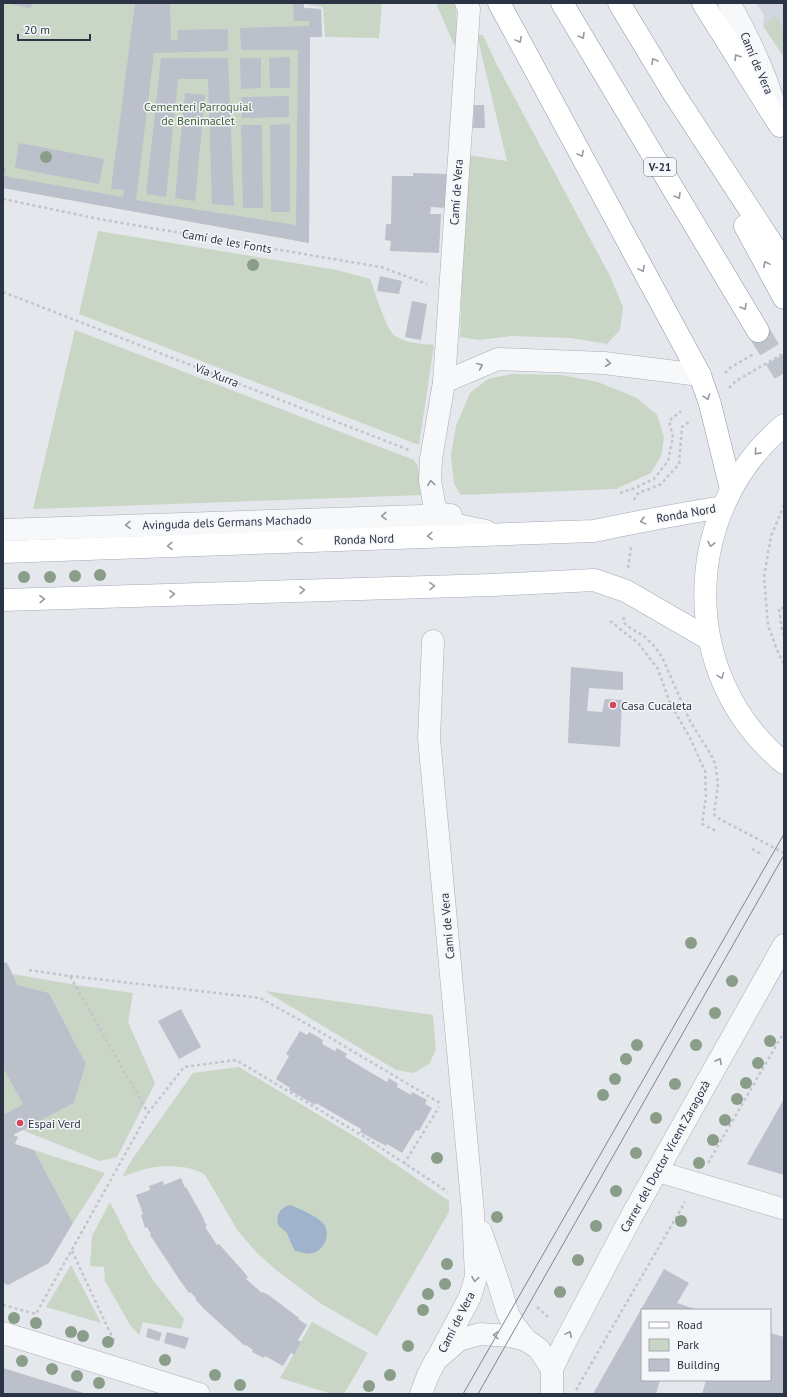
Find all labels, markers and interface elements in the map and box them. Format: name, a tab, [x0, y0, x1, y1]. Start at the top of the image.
scale bar	[18, 16, 90, 42]
text: 20 m	[24, 22, 50, 37]
street label: Camí de Vera	[737, 29, 777, 97]
one-way arrow	[577, 32, 585, 39]
one-way arrow	[514, 36, 522, 43]
one-way arrow	[735, 54, 742, 61]
one-way arrow	[652, 58, 659, 65]
park label: Cementeri Parroquial de Benimaclet	[144, 99, 252, 128]
one-way arrow	[576, 150, 583, 157]
street label: Camí de Vera	[446, 158, 466, 226]
road number: V-21	[644, 158, 676, 176]
one-way arrow	[673, 192, 680, 199]
street label: Camí de les Fonts	[181, 226, 273, 256]
one-way arrow	[763, 261, 770, 268]
one-way arrow	[638, 264, 645, 272]
one-way arrow	[740, 303, 747, 310]
street label: Vía Xurra	[192, 359, 241, 390]
one-way arrow	[605, 359, 611, 368]
one-way arrow	[476, 363, 483, 371]
one-way arrow	[703, 393, 711, 400]
one-way arrow	[754, 448, 761, 455]
one-way arrow	[427, 480, 436, 486]
street label: Ronda Nord	[655, 500, 717, 526]
street label: Avinguda dels Germans Machado	[142, 512, 312, 532]
one-way arrow	[381, 512, 387, 520]
one-way arrow	[640, 516, 647, 525]
one-way arrow	[125, 521, 131, 530]
street label: Ronda Nord	[334, 530, 394, 548]
one-way arrow	[427, 532, 433, 540]
one-way arrow	[297, 537, 303, 545]
one-way arrow	[707, 540, 715, 547]
one-way arrow	[167, 542, 173, 550]
one-way arrow	[429, 582, 435, 591]
one-way arrow	[299, 586, 305, 595]
one-way arrow	[169, 590, 175, 599]
one-way arrow	[39, 594, 45, 603]
one-way arrow	[716, 673, 724, 680]
place label: Casa Cucaleta	[621, 698, 692, 713]
marker: Casa Cucaleta	[608, 700, 618, 710]
street label: Camí de Vera	[437, 892, 457, 960]
one-way arrow	[714, 1058, 721, 1065]
street label: Carrer del Doctor Vicent Zaragozà	[617, 1077, 713, 1235]
place label: Espai Verd	[28, 1116, 81, 1131]
marker: Espai Verd	[15, 1118, 25, 1128]
one-way arrow	[471, 1275, 480, 1282]
street label: Camí de Vera	[434, 1289, 478, 1355]
legend	[641, 1309, 771, 1381]
text: Road	[677, 1317, 702, 1332]
one-way arrow	[493, 1331, 499, 1339]
one-way arrow	[564, 1331, 572, 1338]
text: Park	[677, 1337, 699, 1352]
text: Building	[677, 1357, 720, 1372]

